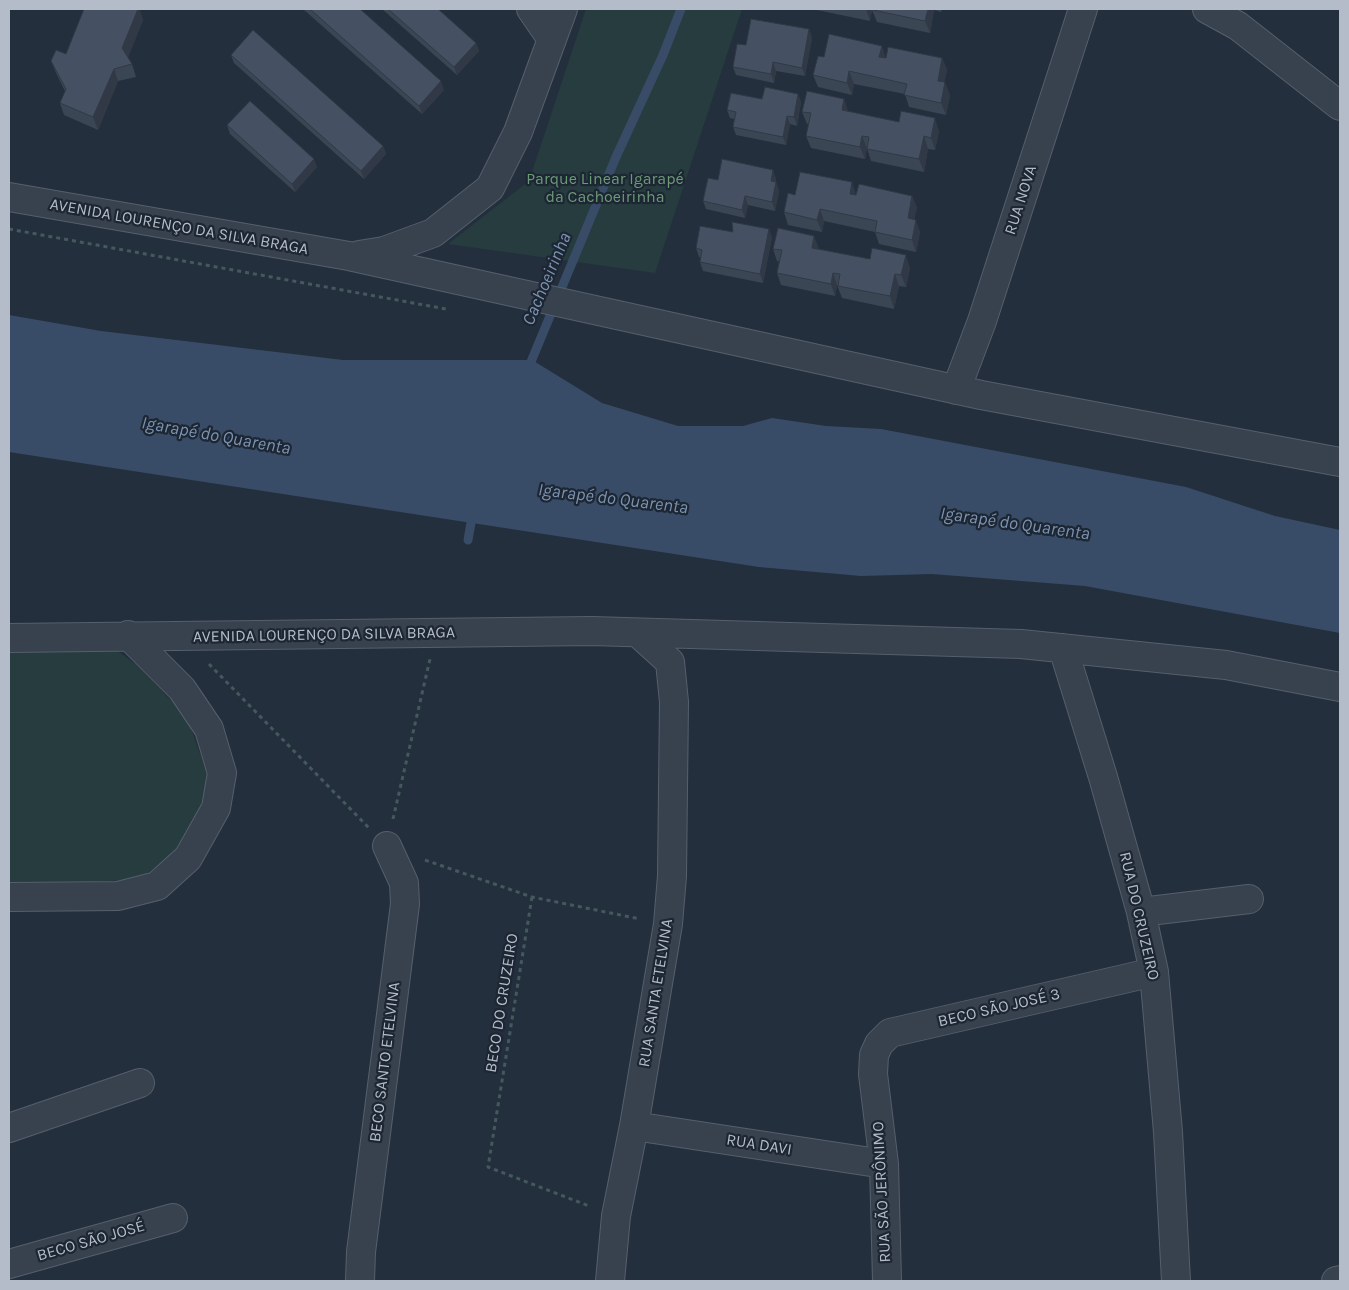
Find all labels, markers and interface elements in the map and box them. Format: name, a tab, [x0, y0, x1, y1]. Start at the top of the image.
street label: RUA NOVA	[1001, 163, 1041, 237]
park label: Parque Linear Igarapé da Cachoeirinha	[526, 169, 684, 207]
street label: AVENIDA LOURENÇO DA SILVA BRAGA	[48, 195, 310, 259]
water label: Cachoeirinha	[518, 229, 576, 329]
water label: Igarapé do Quarenta	[140, 412, 292, 460]
water label: Igarapé do Quarenta	[537, 479, 689, 519]
water label: Igarapé do Quarenta	[939, 503, 1091, 545]
street label: AVENIDA LOURENÇO DA SILVA BRAGA	[193, 623, 455, 647]
street label: RUA DO CRUZEIRO	[1115, 850, 1163, 982]
street label: RUA SANTA ETELVINA	[635, 918, 677, 1068]
street label: BECO DO CRUZEIRO	[482, 932, 522, 1074]
street label: BECO SANTO ETELVINA	[366, 981, 404, 1143]
street label: BECO SÃO JOSÉ 3	[936, 985, 1062, 1031]
street label: RUA SÃO JERÔNIMO	[869, 1121, 895, 1263]
street label: RUA DAVI	[725, 1130, 793, 1160]
street label: BECO SÃO JOSÉ	[35, 1216, 147, 1266]

